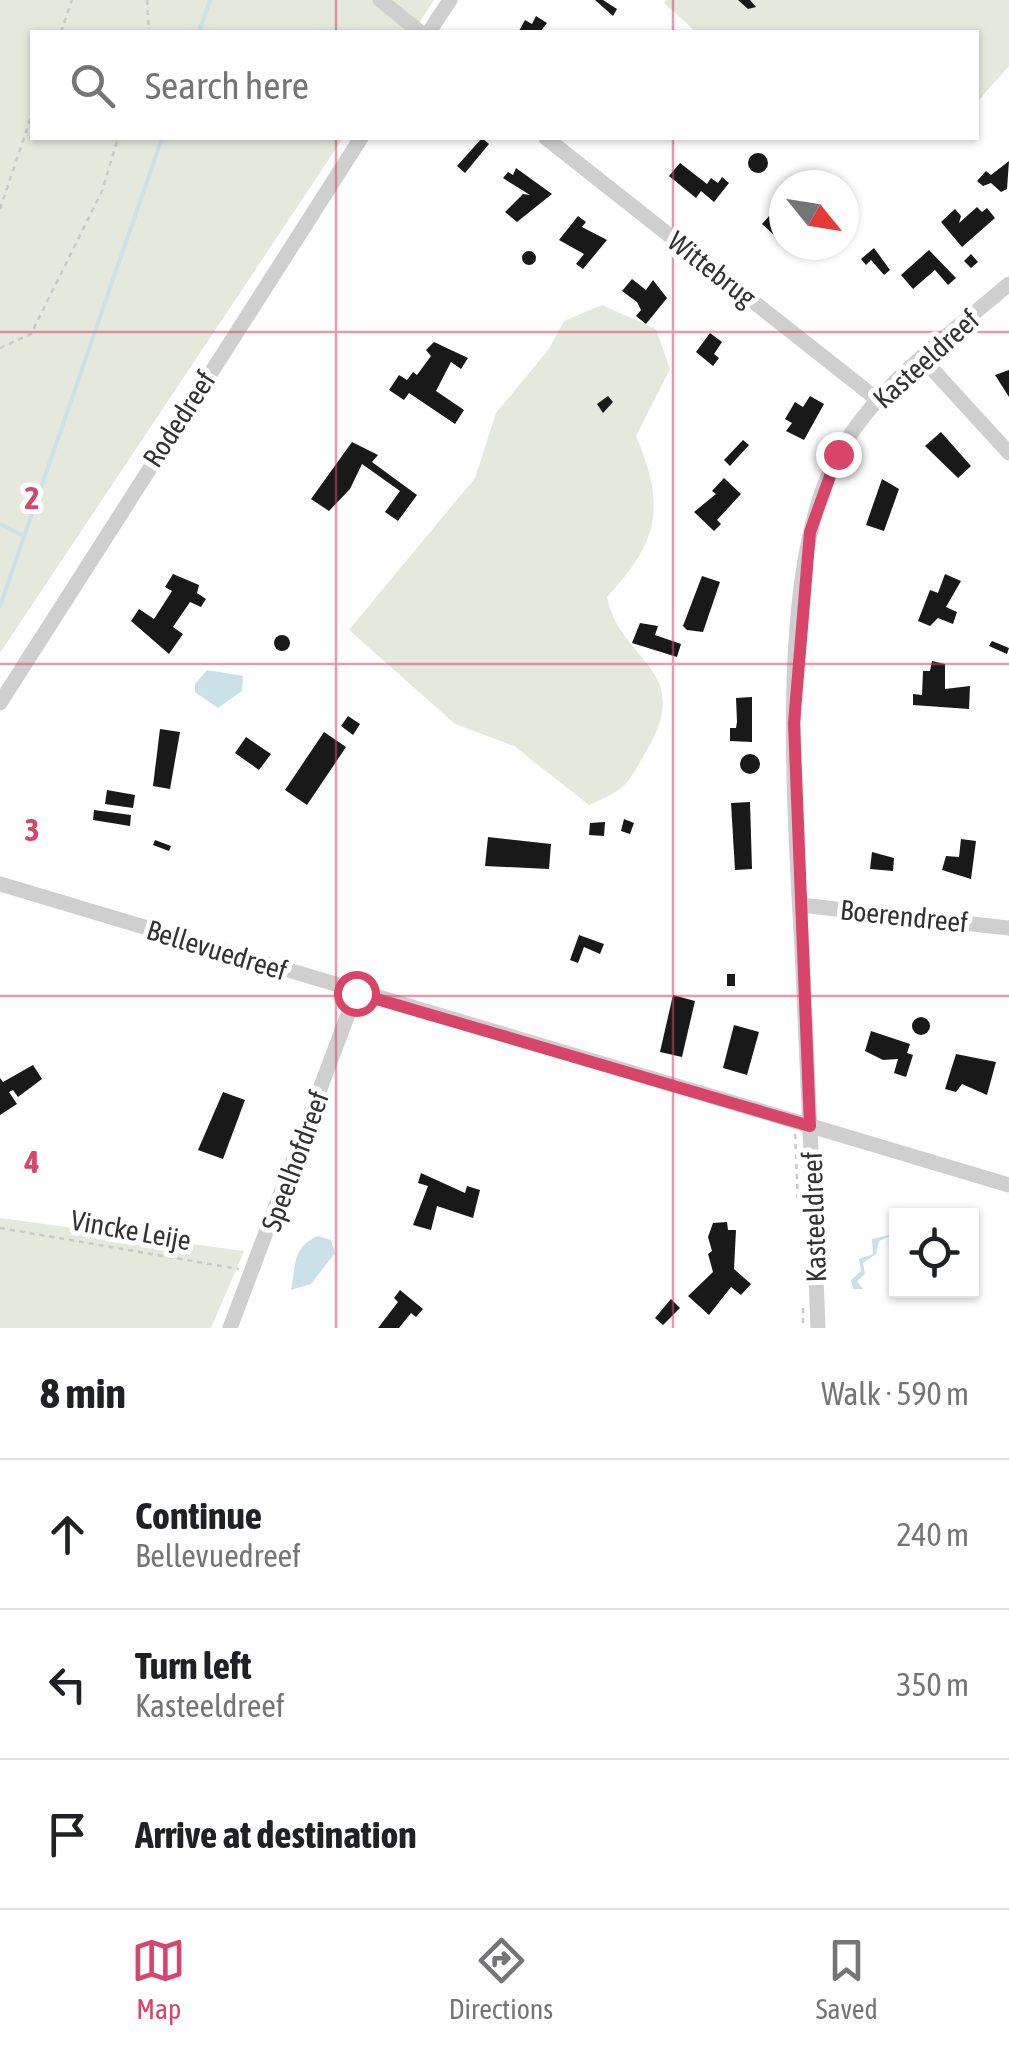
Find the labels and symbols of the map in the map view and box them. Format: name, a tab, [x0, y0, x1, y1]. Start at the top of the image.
north arrow	[769, 170, 859, 260]
street label: Wittebrug	[662, 225, 762, 313]
street label: Kasteeldreef	[867, 303, 986, 415]
street label: Rodedreef	[136, 365, 222, 473]
route end	[816, 432, 862, 478]
text: 2	[24, 479, 40, 516]
text: 3	[24, 811, 40, 848]
street label: Boerendreef	[839, 893, 970, 939]
street label: Bellevuedreef	[143, 913, 291, 987]
route start	[334, 971, 380, 1017]
street label: Speelhofdreef	[255, 1086, 335, 1235]
text: 4	[23, 1143, 40, 1180]
street label: Kasteeldreef	[796, 1151, 832, 1283]
street label: Vincke Leije	[68, 1204, 194, 1256]

